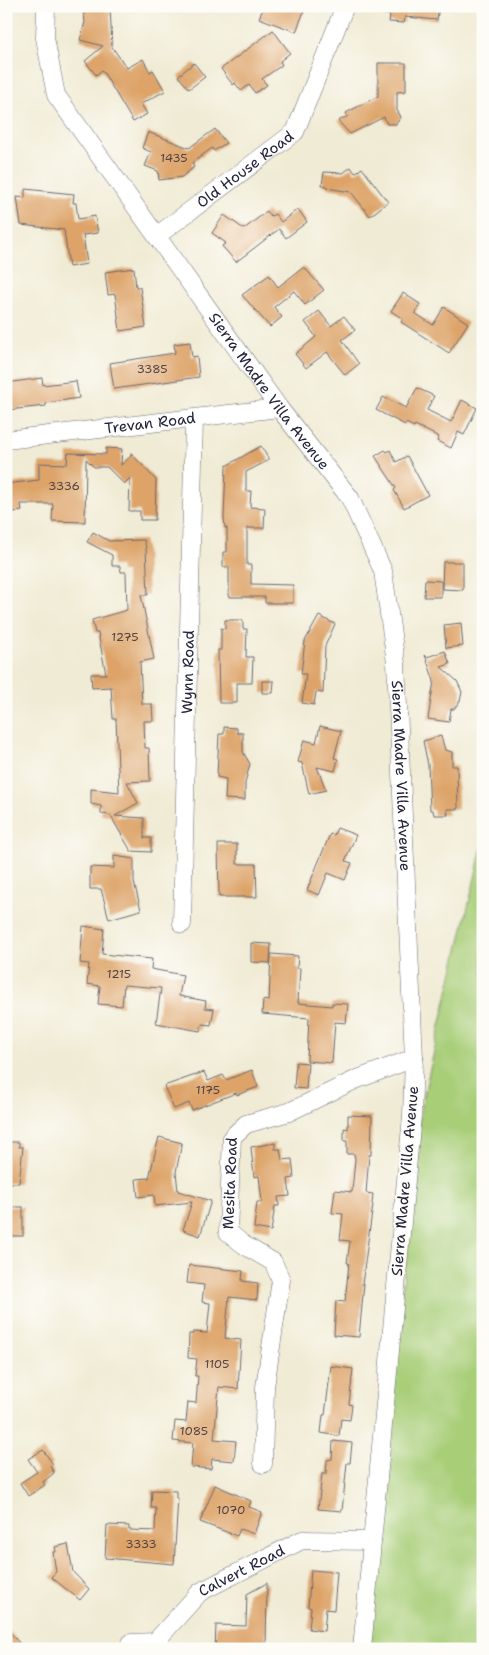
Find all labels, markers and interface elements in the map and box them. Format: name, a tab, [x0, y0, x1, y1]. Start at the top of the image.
street label: Old House Road	[192, 126, 298, 213]
house number: 1435	[160, 150, 188, 166]
street label: Sierra Madre Villa Avenue	[204, 309, 334, 474]
house number: 3385	[136, 361, 168, 377]
street label: Trevan Road	[103, 408, 197, 438]
house number: 3336	[48, 478, 80, 494]
house number: 1275	[111, 629, 139, 645]
street label: Wynn Road	[177, 629, 199, 714]
street label: Sierra Madre Villa Avenue	[387, 680, 415, 872]
house number: 1215	[107, 966, 131, 982]
house number: 1175	[196, 1082, 220, 1098]
street label: Sierra Madre Villa Avenue	[387, 1085, 423, 1277]
street label: Mesita Road	[218, 1136, 242, 1230]
house number: 1105	[205, 1356, 229, 1372]
house number: 1085	[180, 1423, 208, 1439]
house number: 1070	[217, 1502, 245, 1518]
house number: 3333	[125, 1536, 157, 1552]
street label: Calvert Road	[195, 1540, 289, 1601]

